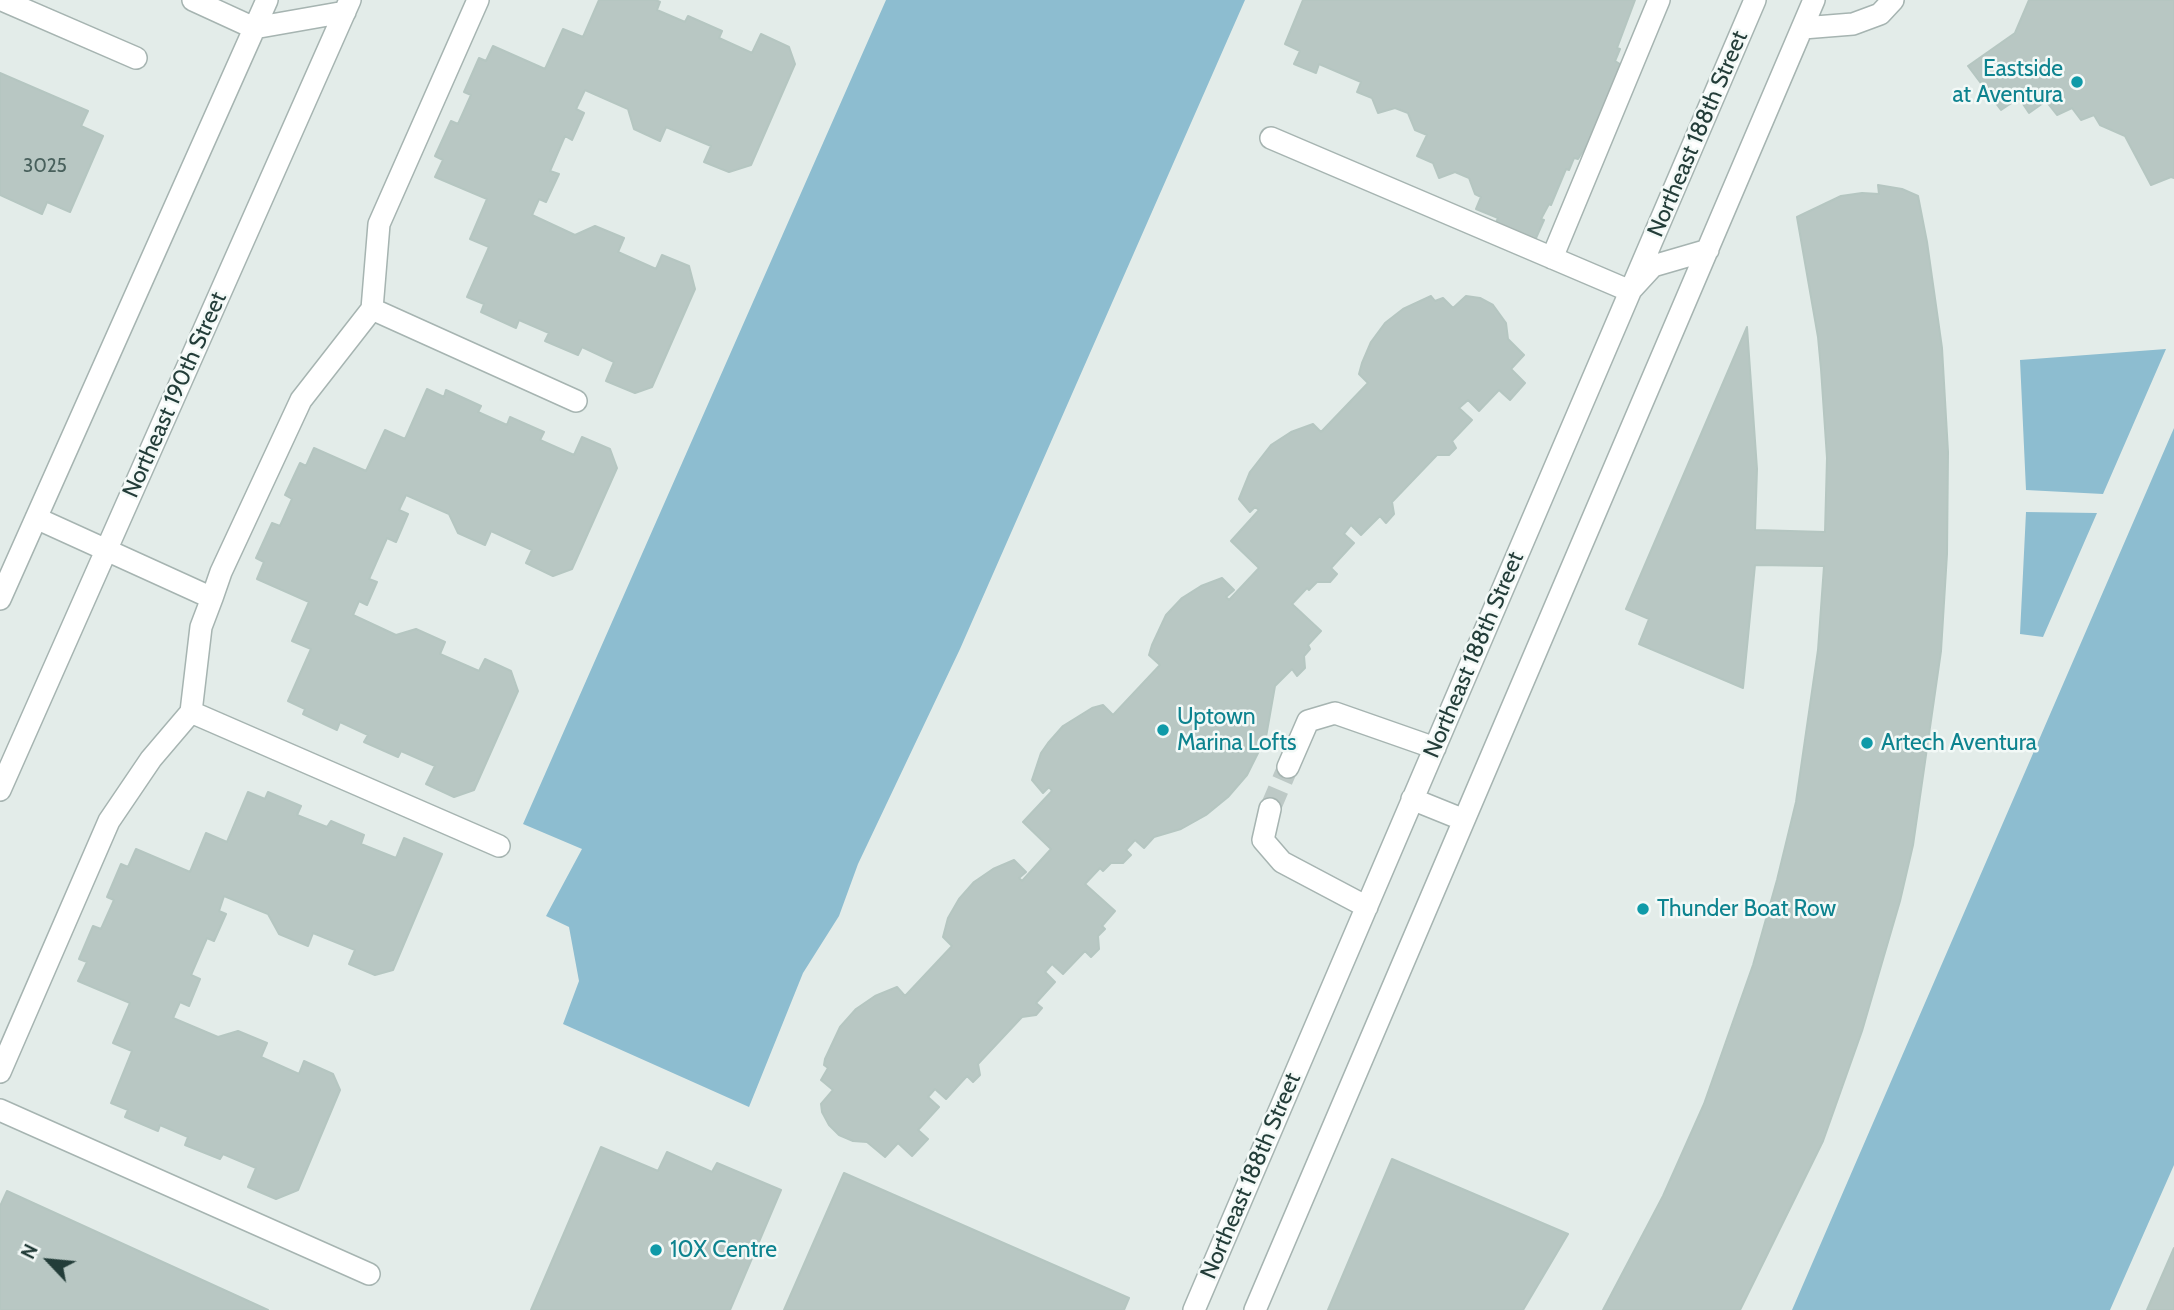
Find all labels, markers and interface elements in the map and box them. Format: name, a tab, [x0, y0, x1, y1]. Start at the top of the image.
street label: Northeast 188th Street	[1642, 27, 1754, 241]
place label: Eastside at Aventura	[1952, 55, 2063, 109]
marker: Eastside at Aventura	[2069, 74, 2085, 90]
house number: 3025	[23, 155, 67, 177]
street label: Northeast 190th Street	[117, 288, 233, 502]
street label: Northeast 188th Street	[1418, 548, 1530, 762]
place label: Uptown Marina Lofts	[1177, 703, 1297, 757]
marker: Uptown Marina Lofts	[1155, 722, 1171, 738]
place label: Artech Aventura	[1881, 729, 2037, 757]
marker: Artech Aventura	[1859, 735, 1875, 751]
place label: Thunder Boat Row	[1657, 895, 1836, 923]
marker: Thunder Boat Row	[1635, 901, 1651, 917]
street label: Northeast 188th Street	[1195, 1069, 1307, 1283]
north arrow	[14, 1226, 84, 1296]
place label: 10X Centre	[670, 1236, 777, 1264]
text: N	[16, 1240, 43, 1263]
marker: 10X Centre	[648, 1242, 664, 1258]

